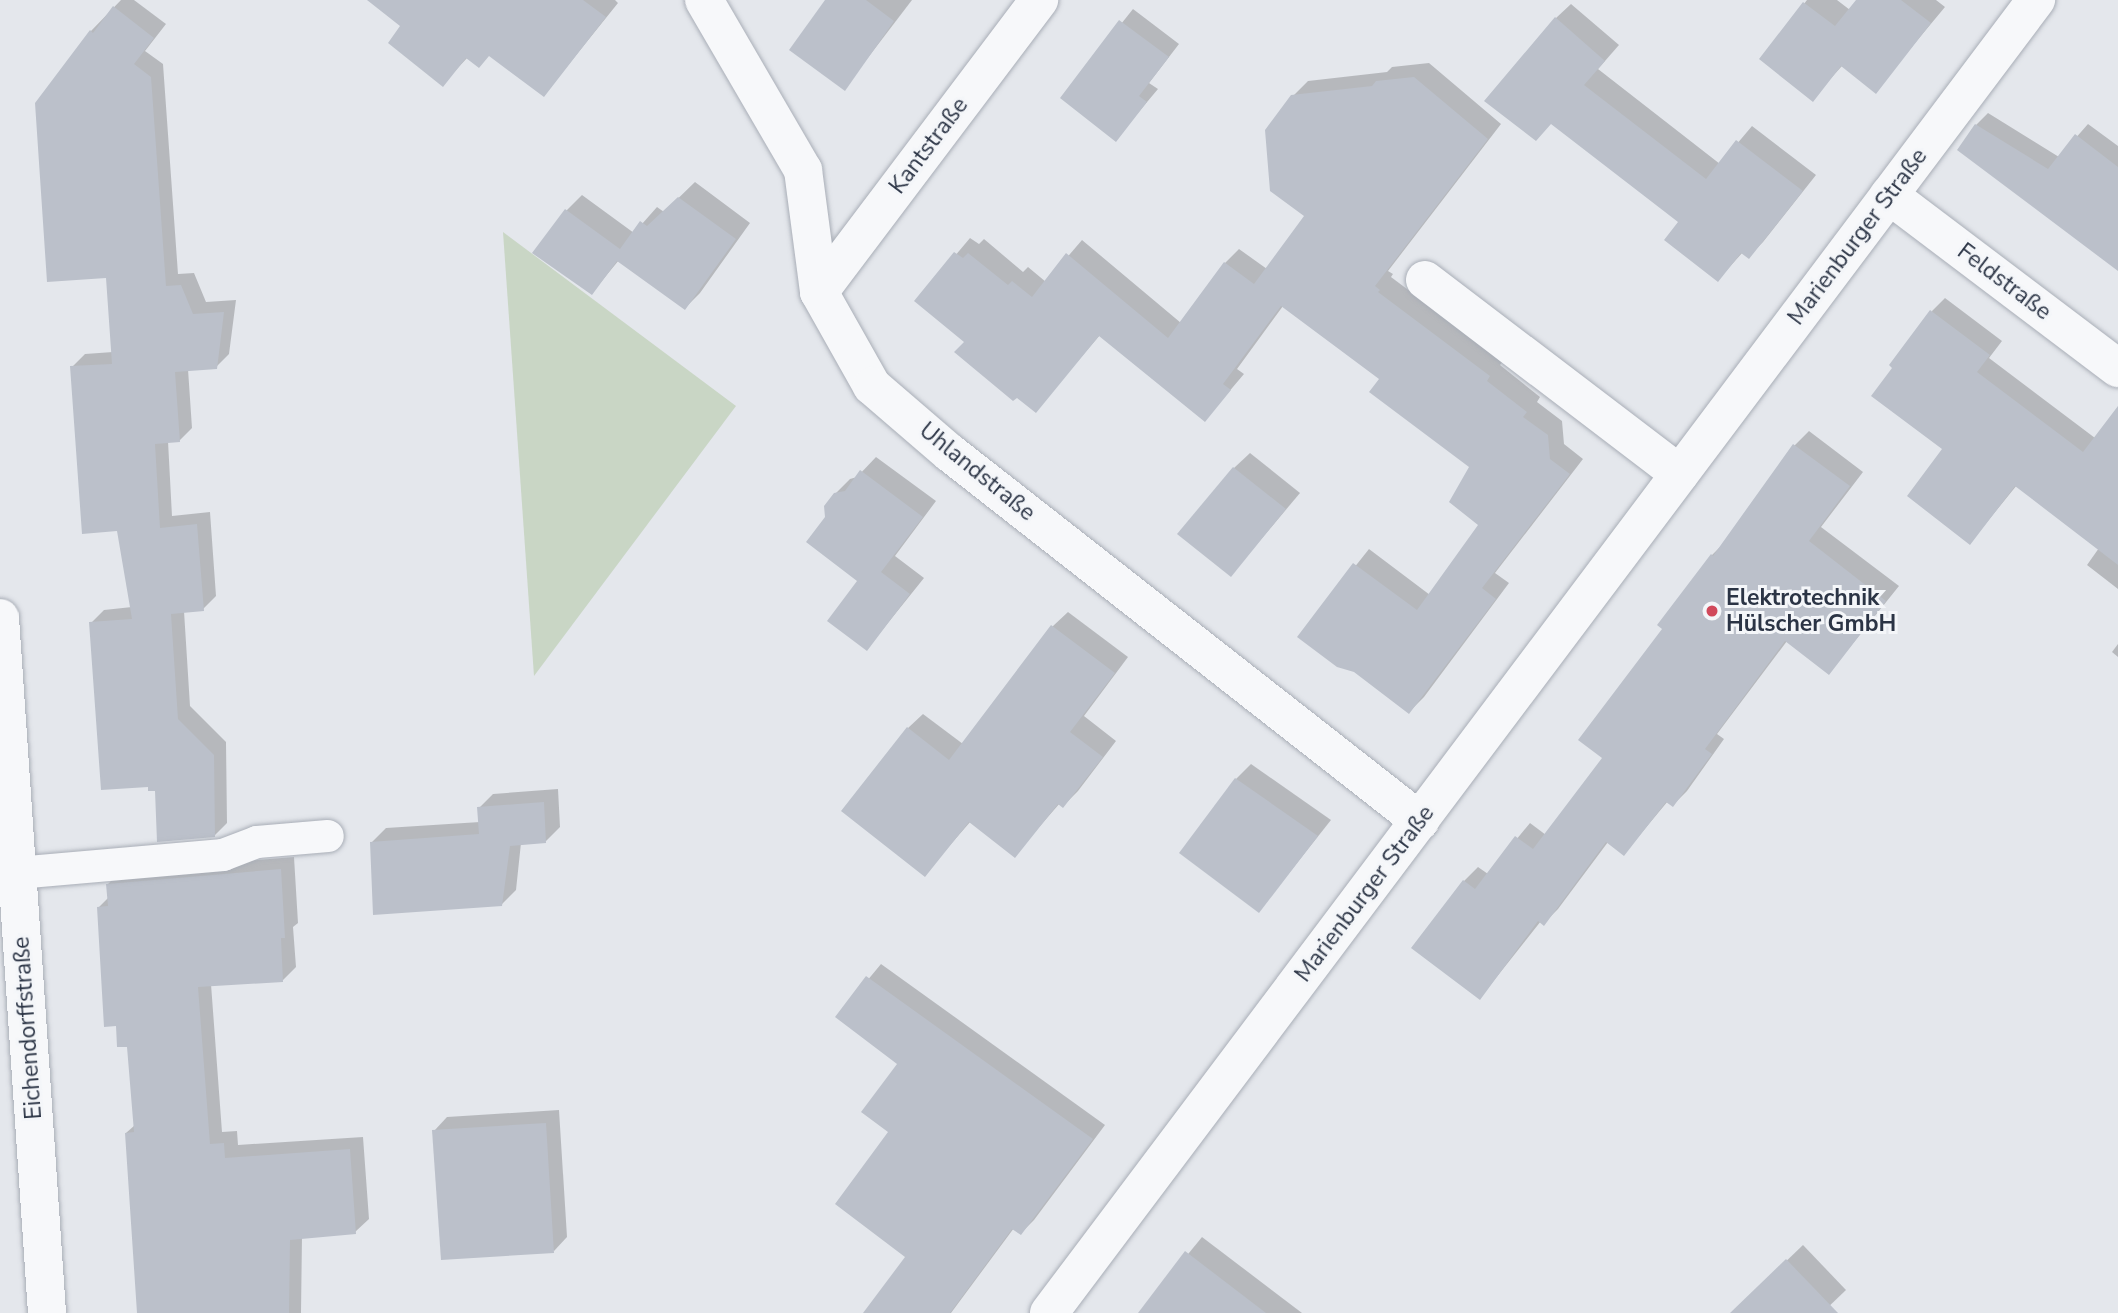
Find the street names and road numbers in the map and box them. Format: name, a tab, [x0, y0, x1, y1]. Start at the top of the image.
street label: Kantstraße	[884, 92, 974, 200]
street label: Marienburger Straße	[1783, 143, 1933, 331]
street label: Feldstraße	[1952, 238, 2056, 326]
street label: Uhlandstraße	[914, 417, 1040, 527]
street label: Marienburger Straße	[1290, 800, 1440, 988]
street label: Eichendorffstraße	[8, 936, 48, 1120]

